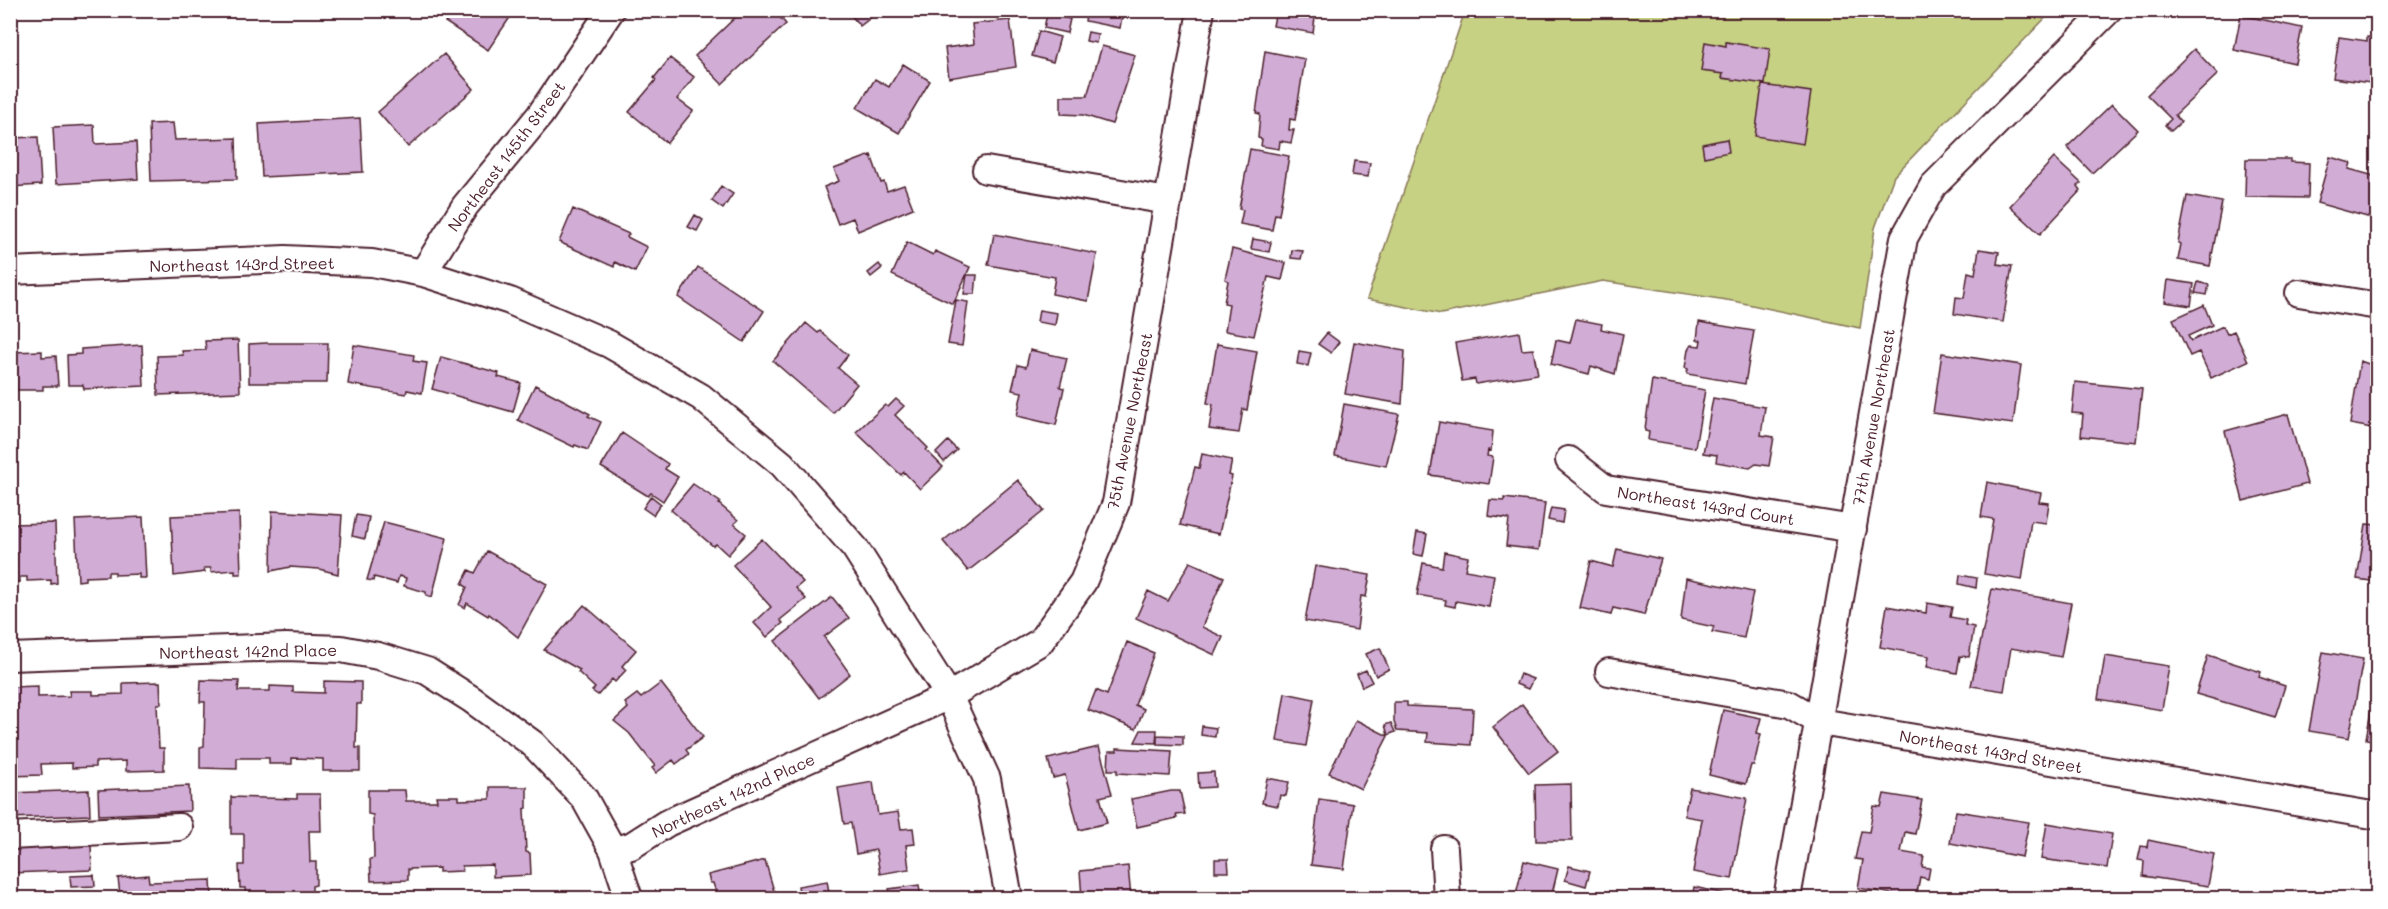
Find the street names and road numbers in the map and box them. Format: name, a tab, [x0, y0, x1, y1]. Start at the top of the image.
street label: Northeast 145th Street	[442, 77, 570, 235]
street label: Northeast 143rd Street	[149, 252, 335, 276]
street label: 77th Avenue Northeast	[1847, 327, 1899, 507]
street label: 75th Avenue Northeast	[1102, 331, 1156, 511]
street label: Northeast 143rd Court	[1616, 481, 1796, 529]
street label: Northeast 142nd Place	[159, 639, 337, 663]
street label: Northeast 143rd Street	[1898, 725, 2084, 777]
street label: Northeast 142nd Place	[648, 748, 818, 842]

